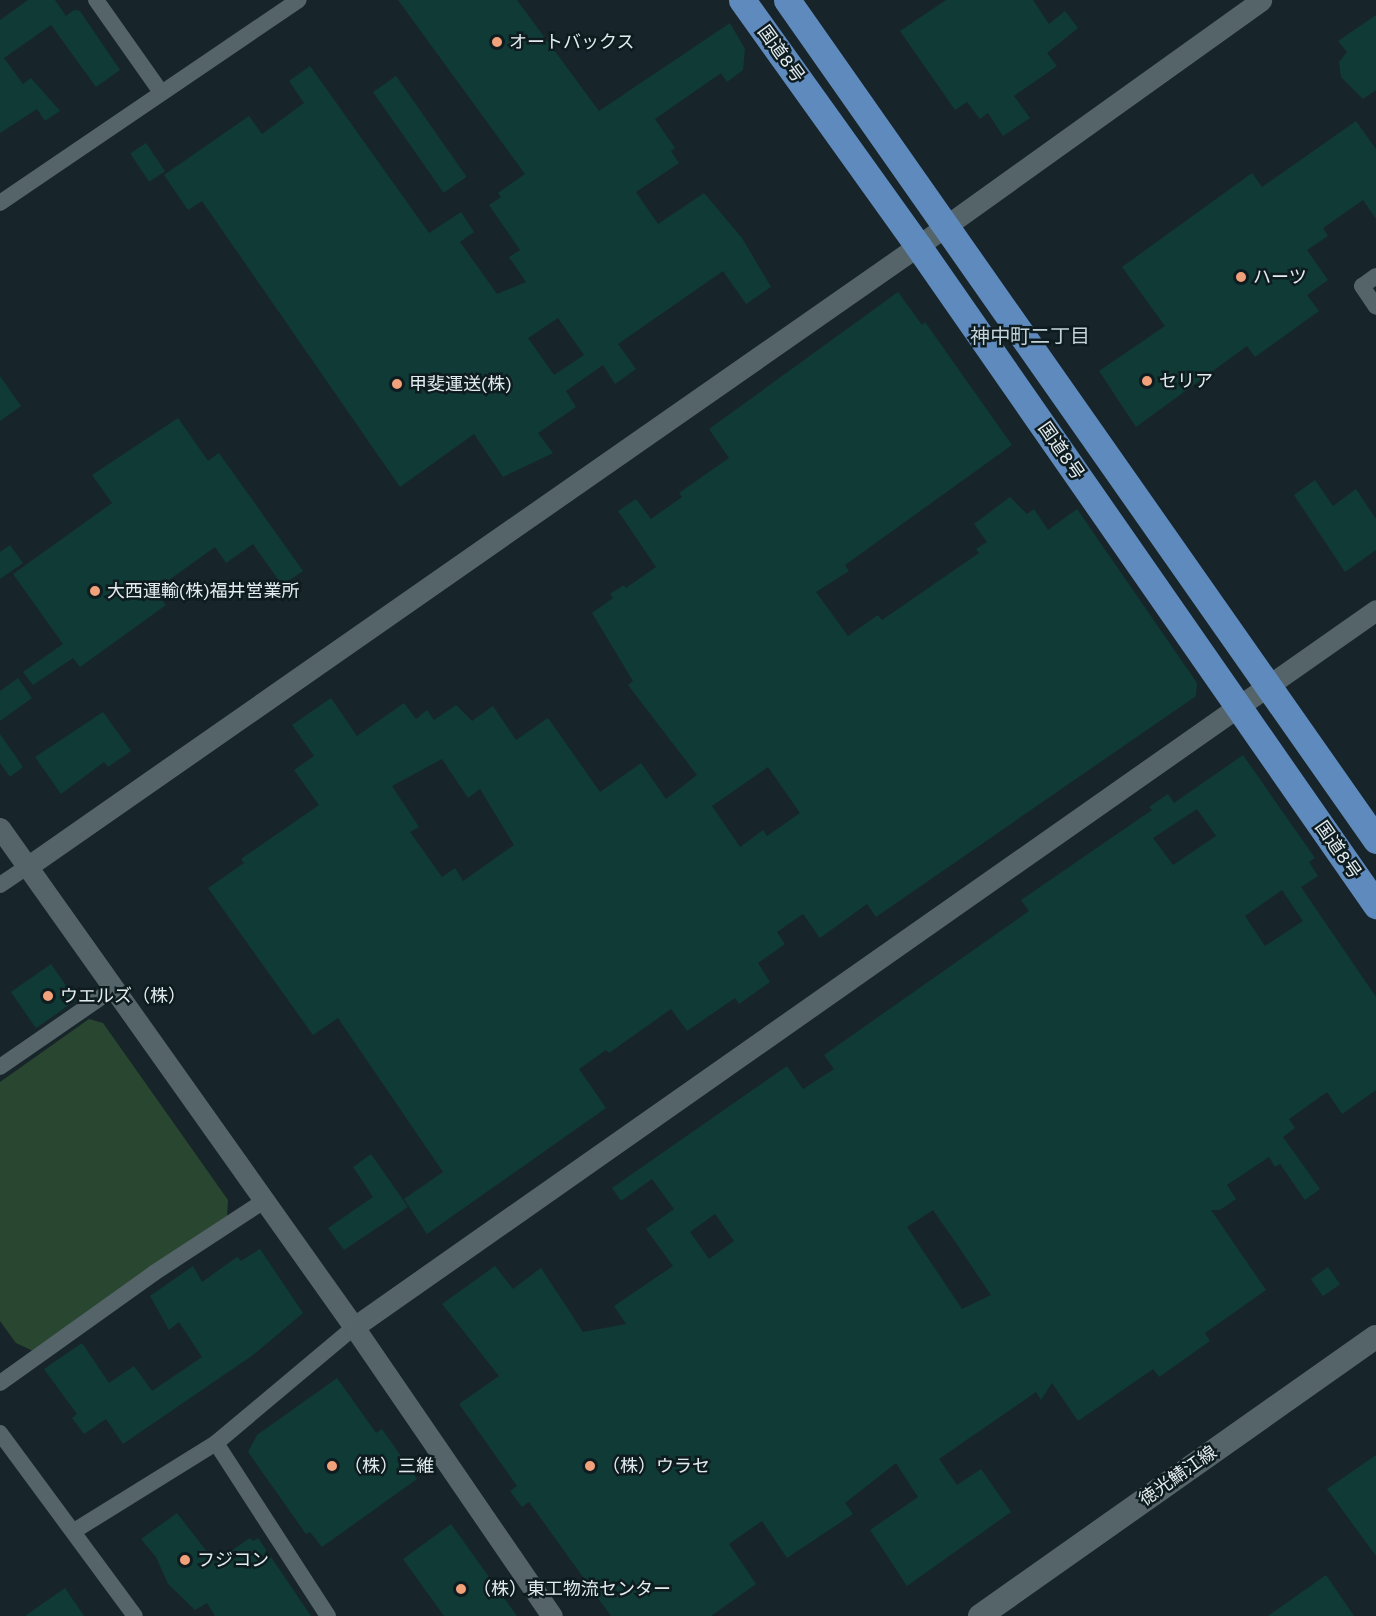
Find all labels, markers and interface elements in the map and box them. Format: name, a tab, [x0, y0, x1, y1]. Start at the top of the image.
street label: 国道8号	[753, 21, 809, 87]
place label: オートバックス	[509, 31, 635, 53]
marker: オートバックス	[490, 35, 504, 49]
place label: ハーツ	[1253, 266, 1307, 288]
marker: ハーツ	[1234, 270, 1248, 284]
district label: 神中町二丁目	[970, 324, 1090, 348]
place label: セリア	[1159, 370, 1213, 392]
place label: 甲斐運送(株)	[409, 373, 512, 395]
marker: セリア	[1140, 374, 1154, 388]
marker: 甲斐運送(株)	[390, 377, 404, 391]
street label: 国道8号	[1033, 418, 1089, 484]
place label: 大西運輸(株)福井営業所	[107, 580, 300, 602]
marker: 大西運輸(株)福井営業所	[88, 584, 102, 598]
street label: 国道8号	[1310, 817, 1366, 883]
place label: ウエルズ（株）	[60, 985, 186, 1007]
marker: ウエルズ（株）	[41, 989, 55, 1003]
street label: 徳光鯖江線	[1135, 1441, 1221, 1511]
place label: （株）三維	[344, 1455, 434, 1477]
place label: （株）ウラセ	[602, 1455, 710, 1477]
marker: （株）三維	[325, 1459, 339, 1473]
marker: （株）ウラセ	[583, 1459, 597, 1473]
place label: フジコン	[197, 1549, 269, 1571]
marker: フジコン	[178, 1553, 192, 1567]
place label: （株）東工物流センター	[473, 1578, 671, 1600]
marker: （株）東工物流センター	[454, 1582, 468, 1596]

